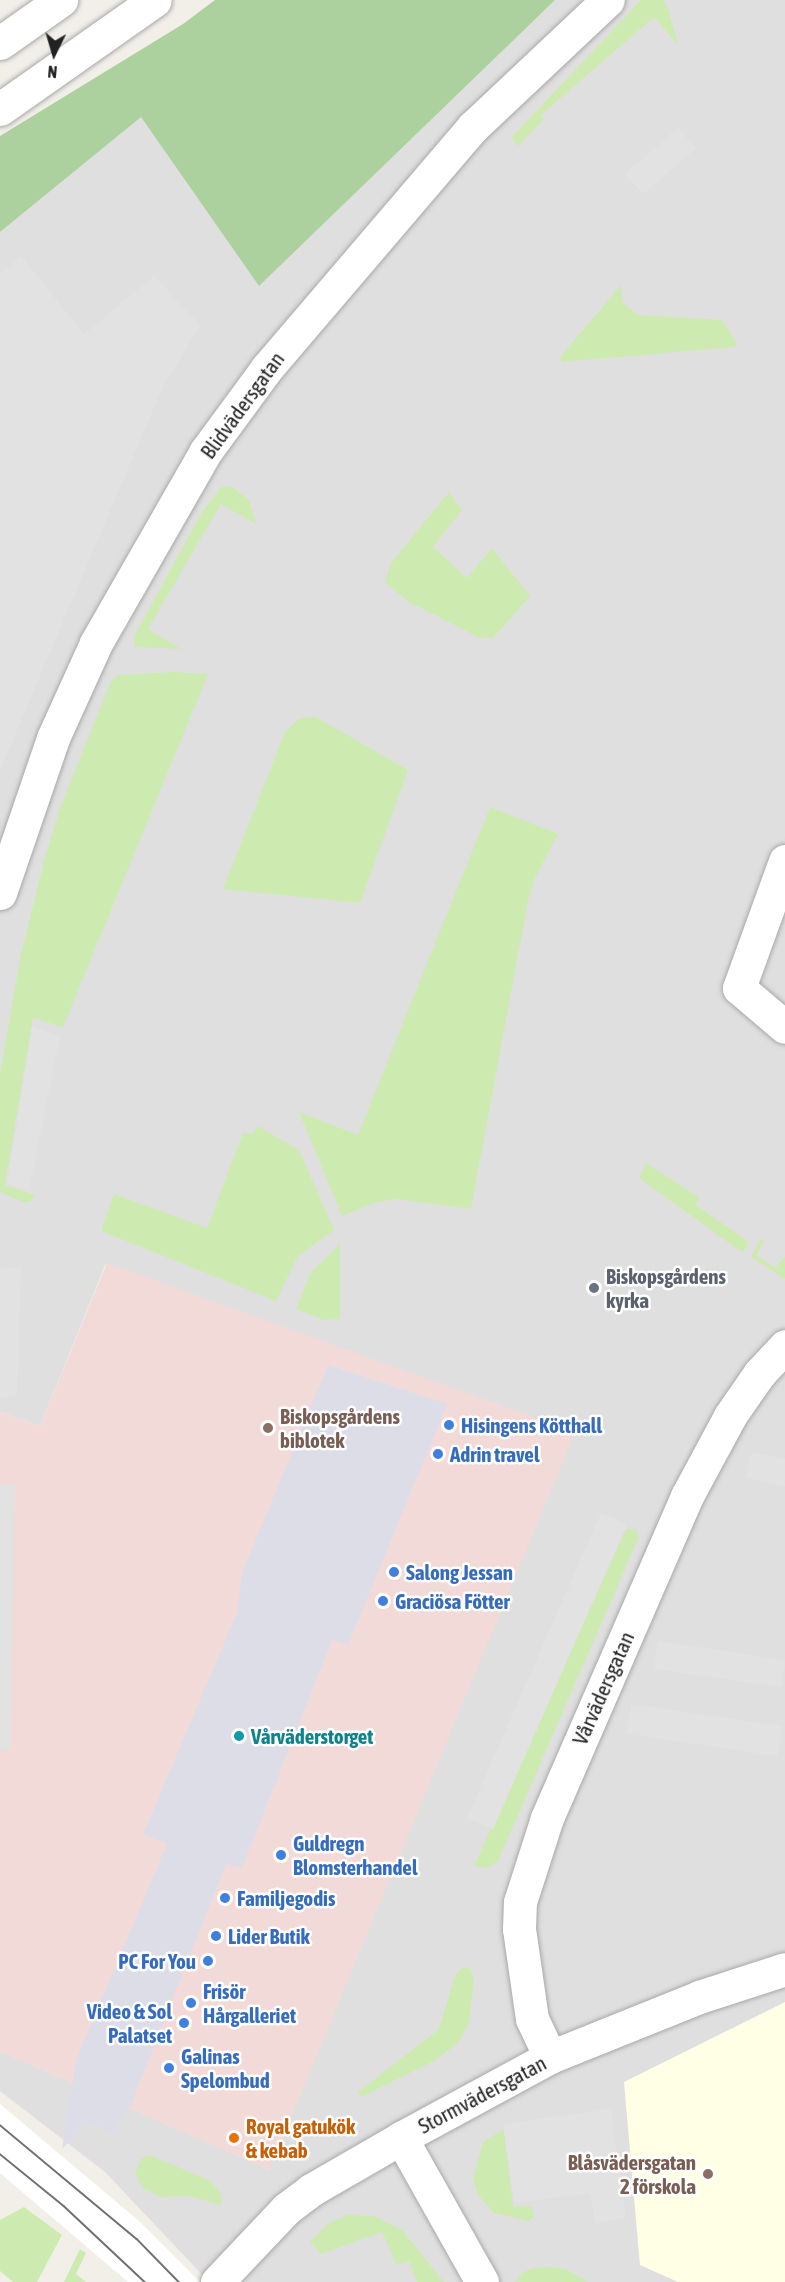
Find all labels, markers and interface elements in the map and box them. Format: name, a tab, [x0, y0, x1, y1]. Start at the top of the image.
north arrow	[24, 24, 84, 84]
text: N	[47, 63, 58, 81]
street label: Blidvädersgatan	[195, 347, 289, 463]
place label: Biskopsgårdens kyrka	[606, 1263, 726, 1313]
marker: Biskopsgårdens kyrka	[587, 1281, 601, 1295]
place label: Biskopsgårdens biblotek	[280, 1403, 400, 1453]
place label: Hisingens Kötthall	[461, 1412, 602, 1438]
marker: Hisingens Kötthall	[442, 1418, 456, 1432]
marker: Biskopsgårdens biblotek	[261, 1421, 275, 1435]
place label: Adrin travel	[450, 1441, 539, 1467]
marker: Adrin travel	[431, 1447, 445, 1461]
place label: Salong Jessan	[406, 1559, 513, 1585]
marker: Salong Jessan	[387, 1565, 401, 1579]
place label: Graciösa Fötter	[395, 1588, 510, 1614]
marker: Graciösa Fötter	[376, 1594, 390, 1608]
street label: Vårvädersgatan	[567, 1627, 639, 1749]
place label: Vårväderstorget	[251, 1723, 373, 1749]
marker: Vårväderstorget	[232, 1729, 246, 1743]
place label: Guldregn Blomsterhandel	[293, 1830, 417, 1880]
marker: Guldregn Blomsterhandel	[274, 1848, 288, 1862]
place label: Familjegodis	[237, 1885, 335, 1911]
marker: Familjegodis	[218, 1891, 232, 1905]
place label: Lider Butik	[228, 1923, 310, 1949]
marker: Lider Butik	[209, 1929, 223, 1943]
place label: PC For You	[118, 1948, 196, 1974]
marker: PC For You	[201, 1954, 215, 1968]
place label: Frisör Hårgalleriet	[203, 1978, 296, 2028]
marker: Frisör Hårgalleriet	[184, 1996, 198, 2010]
place label: Video & Sol Palatset	[87, 1998, 172, 2048]
marker: Video & Sol Palatset	[177, 2016, 191, 2030]
place label: Galinas Spelombud	[181, 2043, 270, 2093]
street label: Stormvädersgatan	[414, 2050, 550, 2138]
marker: Galinas Spelombud	[162, 2061, 176, 2075]
place label: Royal gatukök & kebab	[246, 2113, 355, 2163]
marker: Royal gatukök & kebab	[227, 2131, 241, 2145]
place label: Blåsvädersgatan 2 förskola	[568, 2149, 696, 2199]
marker: Blåsvädersgatan 2 förskola	[701, 2167, 715, 2181]

